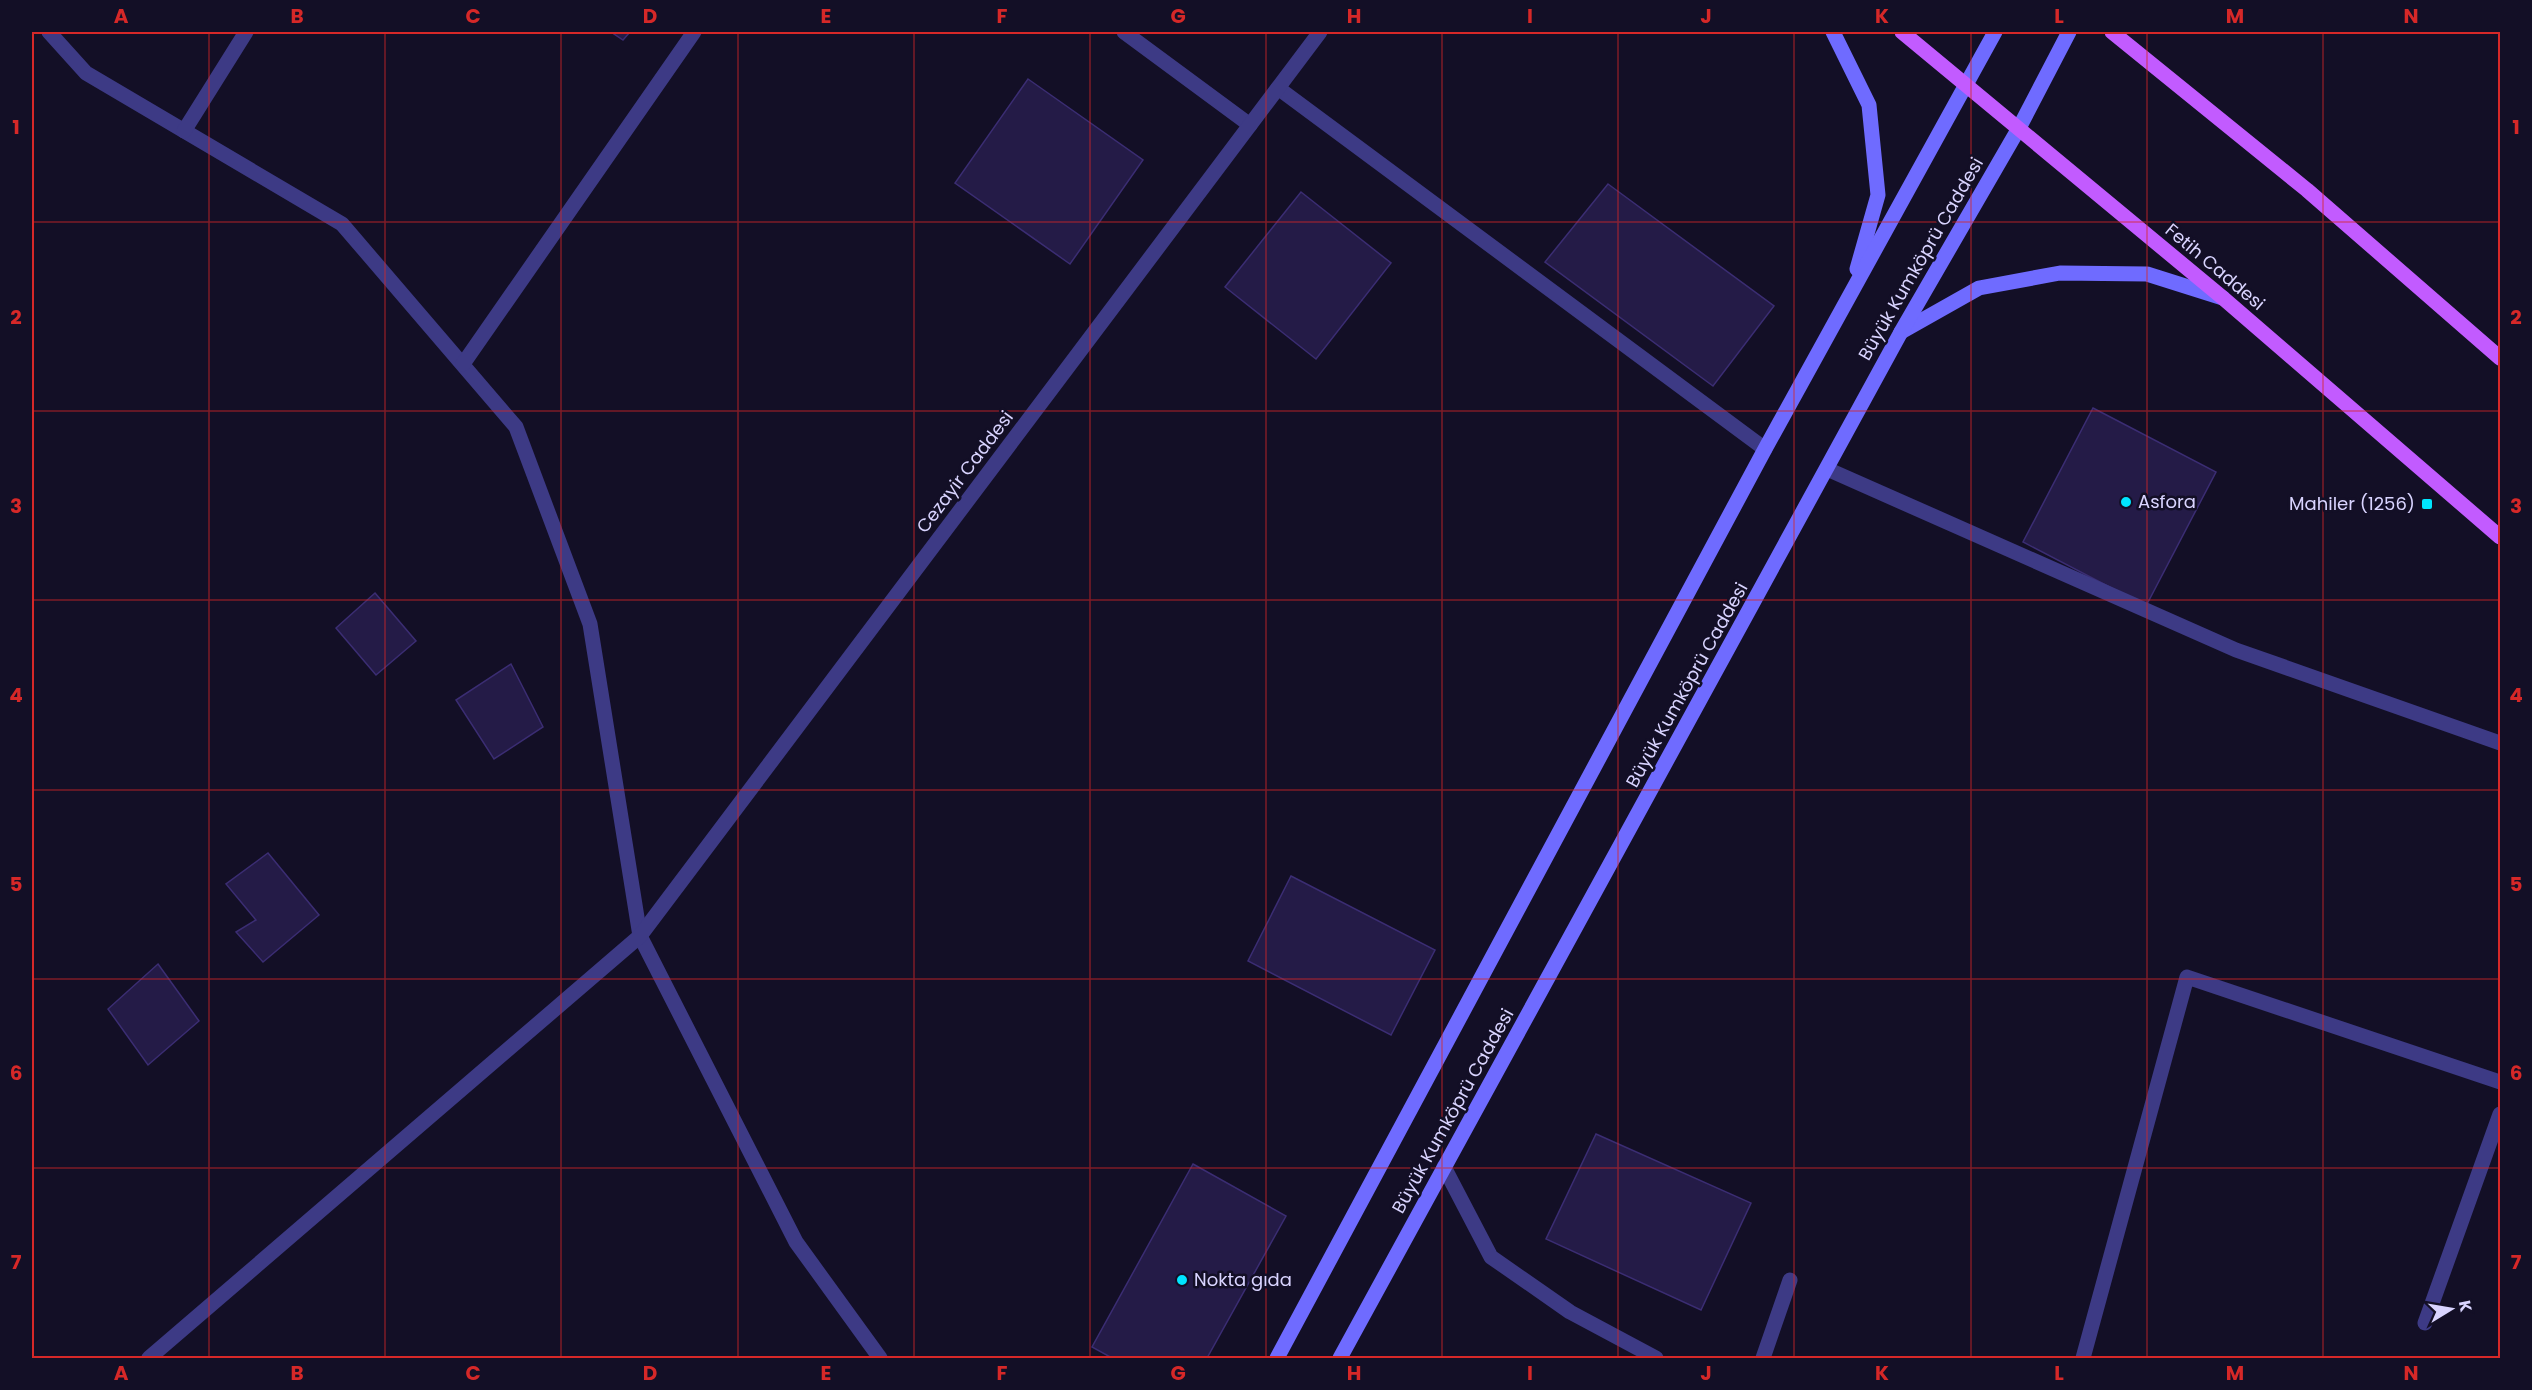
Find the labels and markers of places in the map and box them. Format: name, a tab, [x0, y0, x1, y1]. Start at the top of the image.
place label: Asfora	[2138, 489, 2196, 514]
place label: Mahiler (1256)	[2289, 491, 2415, 516]
marker: Asfora	[2119, 495, 2133, 509]
marker: Mahiler (1256)	[2420, 497, 2434, 511]
place label: Nokta gıda	[1194, 1267, 1292, 1292]
marker: Nokta gıda	[1175, 1273, 1189, 1287]

